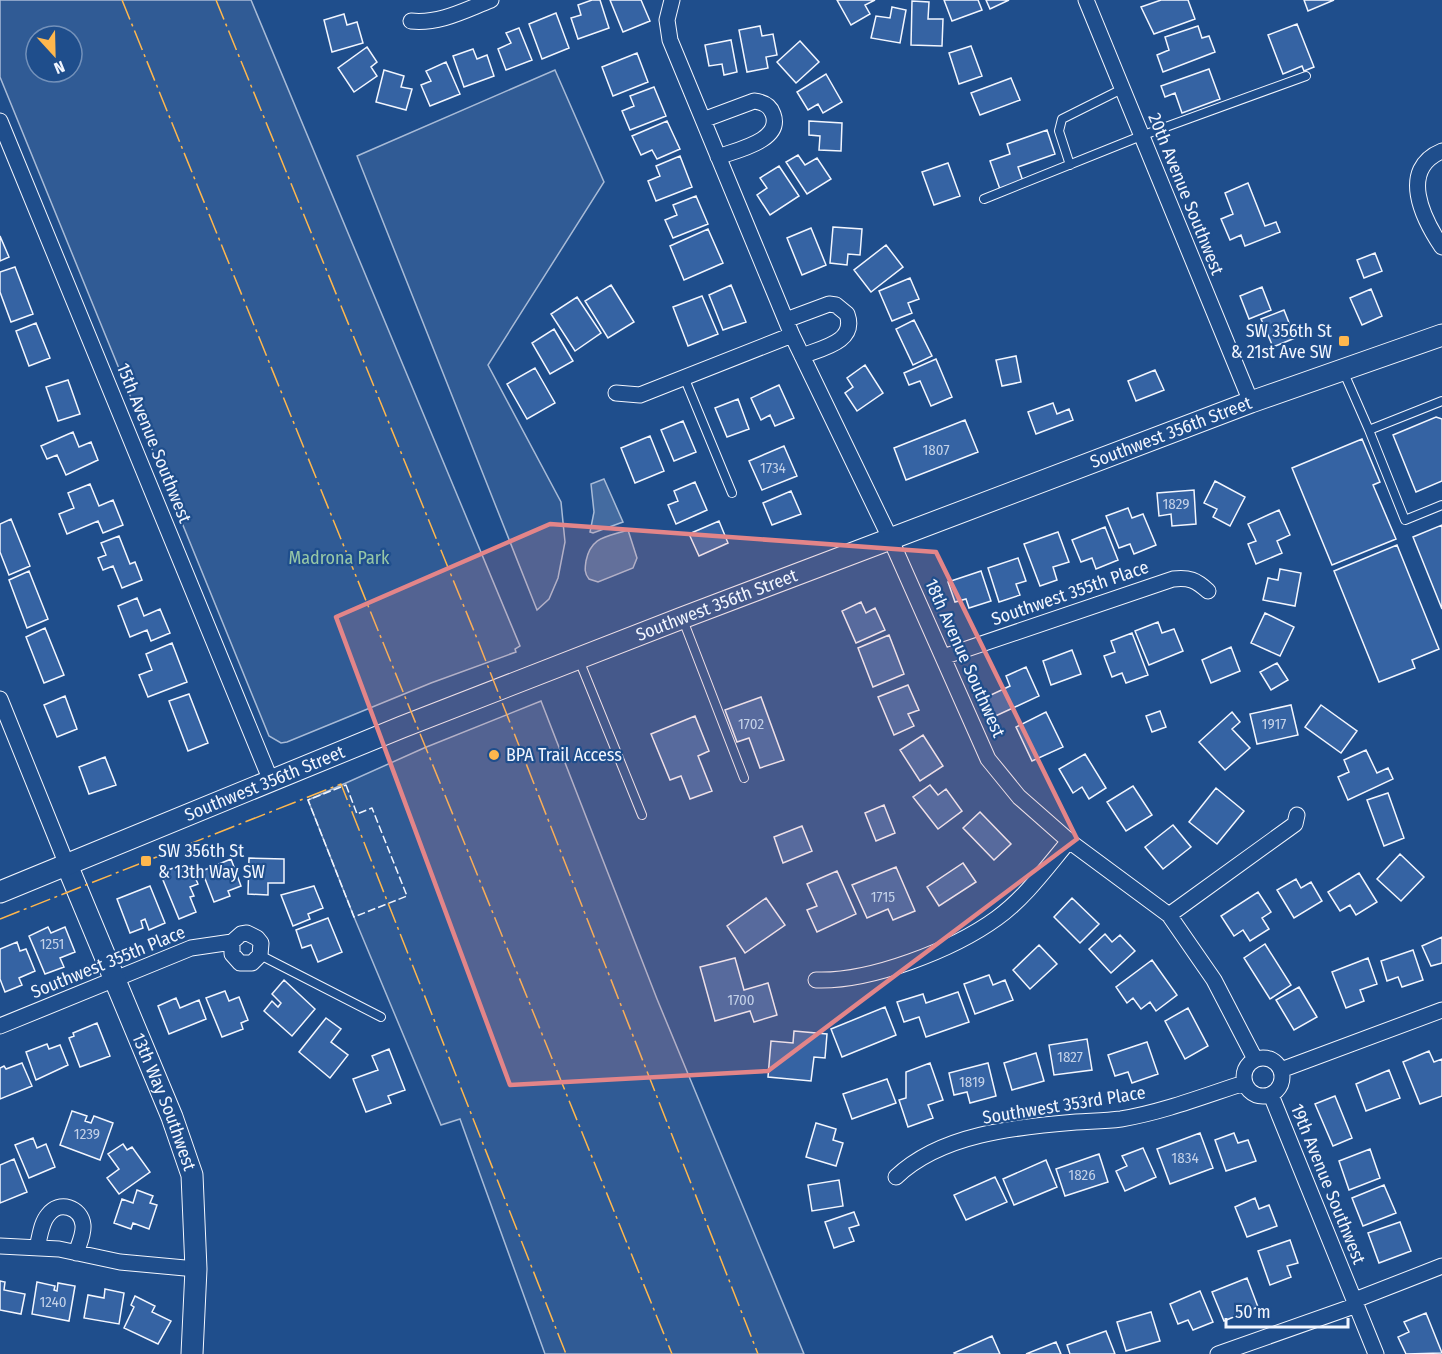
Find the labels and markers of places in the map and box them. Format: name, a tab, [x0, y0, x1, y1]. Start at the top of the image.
place label: SW 356th St & 21st Ave SW	[1231, 320, 1333, 363]
marker: SW 356th St & 21st Ave SW	[1337, 334, 1351, 348]
place label: BPA Trail Access	[506, 744, 622, 766]
marker: BPA Trail Access	[487, 748, 501, 762]
place label: SW 356th St & 13th Way SW	[158, 840, 265, 883]
marker: SW 356th St & 13th Way SW	[139, 854, 153, 868]

